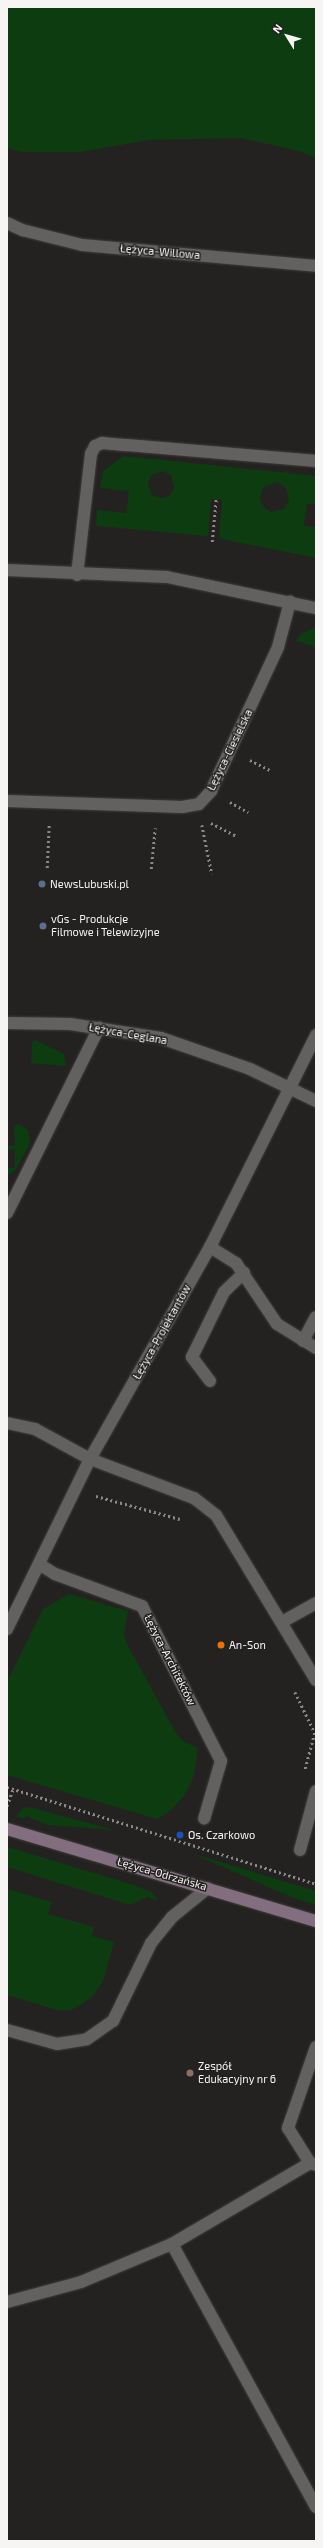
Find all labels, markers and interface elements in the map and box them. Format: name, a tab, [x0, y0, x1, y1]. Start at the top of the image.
north arrow	[267, 16, 307, 56]
text: N	[269, 21, 285, 36]
street label: Łężyca-Willowa	[119, 242, 201, 262]
street label: Łężyca-Ciesielska	[205, 707, 255, 793]
place label: NewsLubuski.pl	[50, 877, 129, 891]
marker: NewsLubuski.pl	[37, 879, 47, 889]
place label: vGs - Produkcje Filmowe i Telewizyjne	[51, 913, 160, 939]
marker: vGs - Produkcje Filmowe i Telewizyjne	[38, 921, 48, 931]
street label: Łężyca-Ceglana	[88, 1021, 168, 1047]
street label: Łężyca-Projektantów	[130, 1282, 194, 1382]
street label: Łężyca-Architektów	[141, 1612, 199, 1708]
place label: An-Son	[229, 1638, 266, 1652]
marker: An-Son	[216, 1640, 226, 1650]
place label: Os. Czarkowo	[188, 1828, 255, 1842]
marker: Os. Czarkowo	[175, 1830, 185, 1840]
street label: Łężyca-Odrzańska	[116, 1855, 208, 1893]
place label: Zespół Edukacyjny nr 6	[198, 2060, 277, 2086]
marker: Zespół Edukacyjny nr 6	[185, 2068, 195, 2078]

